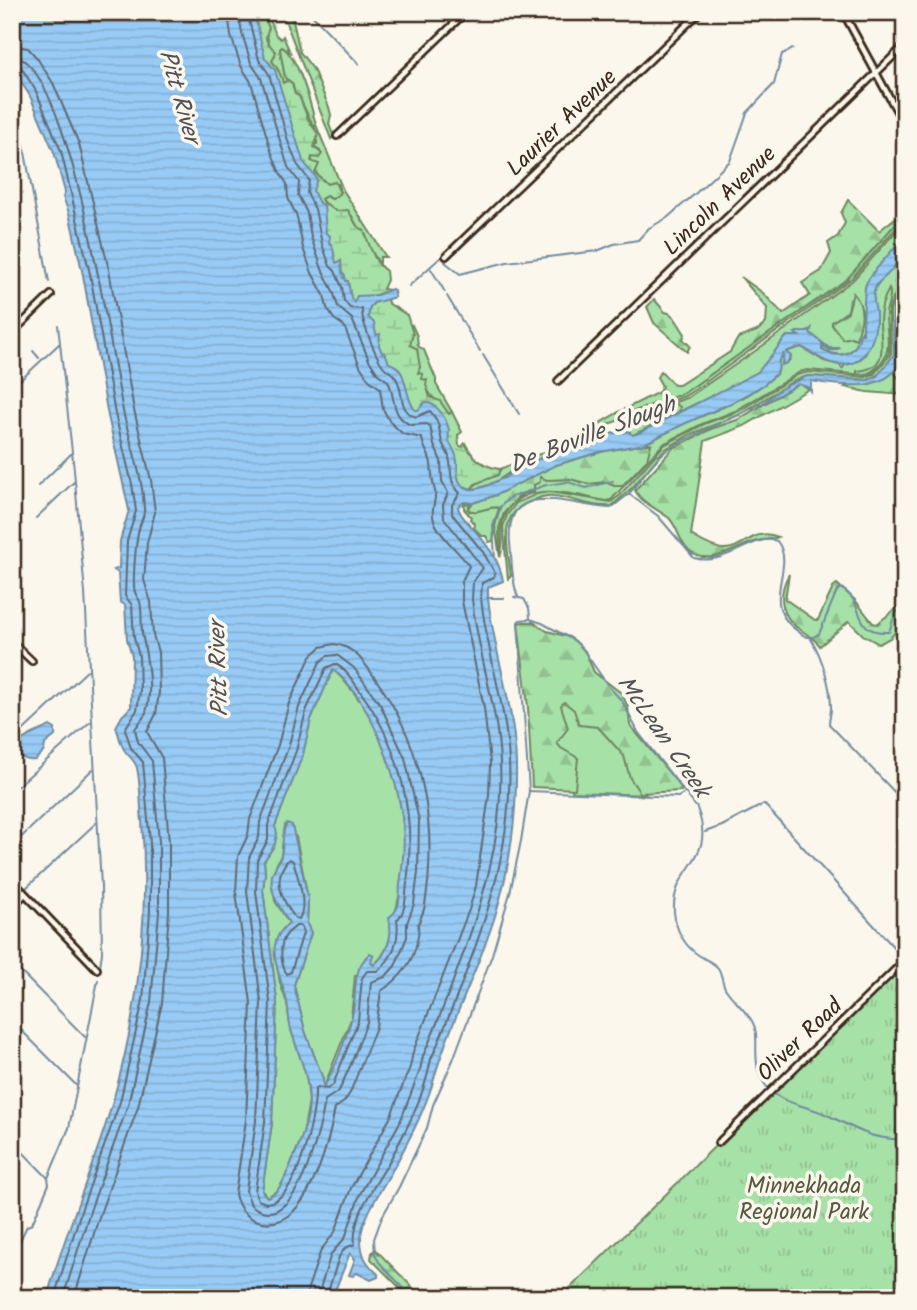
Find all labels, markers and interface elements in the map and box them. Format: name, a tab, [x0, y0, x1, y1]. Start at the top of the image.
water label: Pitt River	[147, 45, 212, 153]
street label: Laurier Avenue	[499, 61, 626, 186]
street label: Lincoln Avenue	[655, 138, 785, 265]
water label: De Boville Slough	[504, 385, 683, 485]
water label: Pitt River	[198, 615, 241, 717]
water label: McLean Creek	[606, 667, 722, 809]
street label: Oliver Road	[749, 990, 852, 1091]
park label: Minnekhada Regional Park	[739, 1169, 869, 1231]

